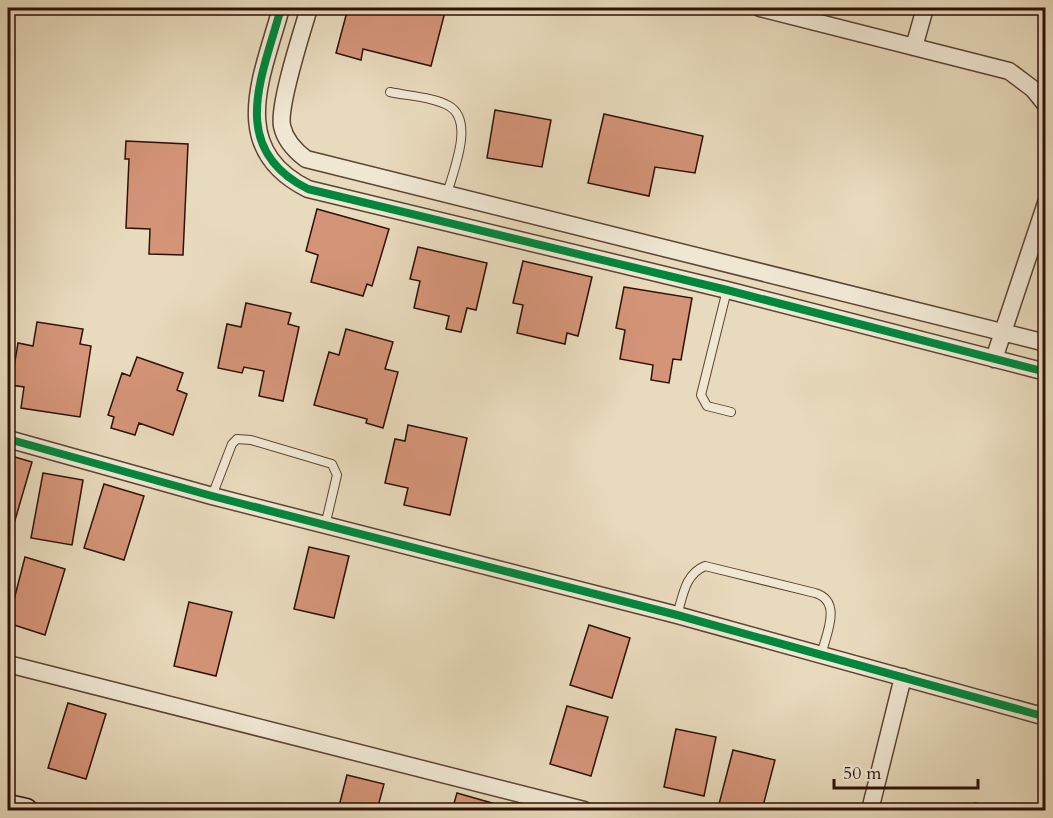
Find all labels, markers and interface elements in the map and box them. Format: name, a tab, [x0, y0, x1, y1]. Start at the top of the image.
scale bar	[834, 752, 978, 790]
text: 50 m	[843, 761, 882, 786]

